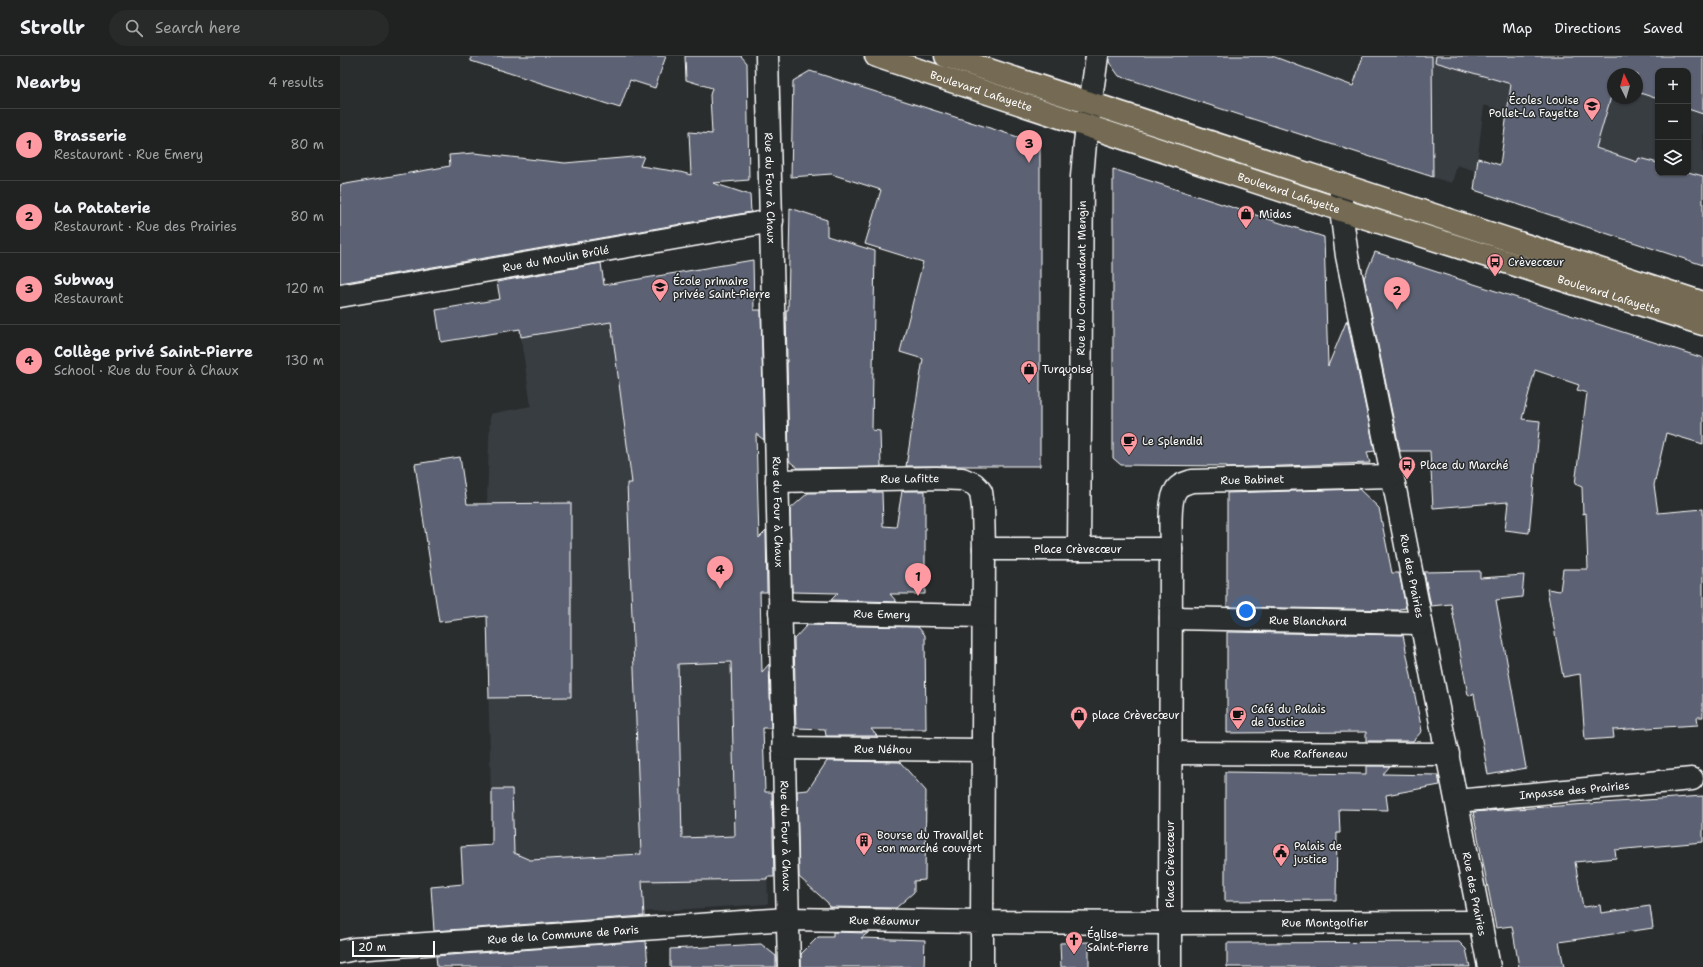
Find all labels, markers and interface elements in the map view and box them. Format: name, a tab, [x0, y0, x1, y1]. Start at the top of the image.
search box	[109, 10, 389, 46]
text: Strollr	[20, 15, 85, 40]
icon: search	[123, 17, 145, 39]
text: Search here	[155, 18, 241, 38]
text: Map	[1503, 19, 1533, 37]
text: Directions	[1555, 19, 1621, 37]
text: Saved	[1643, 19, 1683, 37]
street label: Boulevard Lafayette	[928, 67, 1034, 115]
north arrow	[1607, 68, 1643, 104]
map controls	[1655, 68, 1691, 176]
button: +	[1655, 68, 1691, 104]
text: Nearby	[16, 71, 81, 93]
text: 4 results	[268, 74, 324, 91]
place label: Écoles Louise Pollet-La Fayette	[1489, 92, 1579, 121]
school or university icon: Écoles Louise Pollet-La Fayette	[1582, 96, 1602, 121]
button: −	[1655, 104, 1691, 140]
text: Brasserie	[54, 126, 127, 146]
pin: 3	[1016, 130, 1042, 163]
street label: Rue du Four à Chaux	[761, 132, 779, 244]
text: 1	[26, 136, 32, 153]
text: 80 m	[290, 136, 324, 153]
button: layers	[1655, 140, 1691, 176]
text: Restaurant · Rue Emery	[54, 146, 203, 163]
street label: Boulevard Lafayette	[1236, 169, 1342, 217]
text: La Pataterie	[54, 198, 151, 218]
street label: Rue du Commandant Mengin	[1074, 200, 1090, 356]
shop icon: Midas	[1236, 204, 1256, 229]
place label: Midas	[1259, 207, 1292, 222]
text: 2	[24, 208, 34, 225]
text: 80 m	[290, 208, 324, 225]
text: Restaurant · Rue des Prairies	[54, 218, 237, 235]
street label: Rue du Moulin Brûlé	[501, 242, 610, 276]
bus stop icon: Crèvecœur	[1485, 252, 1505, 277]
place label: Crèvecœur	[1508, 255, 1564, 270]
text: Subway	[54, 270, 114, 290]
street label: Boulevard Lafayette	[1556, 272, 1662, 318]
place label: École primaire privée Saint-Pierre	[673, 273, 770, 302]
school or university icon: École primaire privée Saint-Pierre	[650, 277, 670, 302]
pin: 2	[1384, 277, 1410, 310]
text: 3	[24, 280, 34, 297]
text: 120 m	[286, 280, 324, 297]
text: Restaurant	[54, 290, 124, 307]
text: Collège privé Saint-Pierre	[54, 342, 253, 362]
text: 4	[24, 352, 34, 369]
text: 130 m	[286, 352, 324, 369]
shop icon: Turquoise	[1019, 359, 1039, 384]
text: School · Rue du Four à Chaux	[54, 362, 238, 379]
place label: Turquoise	[1042, 362, 1092, 377]
cafe icon: Le Splendid	[1119, 431, 1139, 456]
place label: Le Splendid	[1142, 434, 1203, 449]
bus stop icon: Place du Marché	[1397, 455, 1417, 480]
street label: Rue du Four à Chaux	[769, 456, 786, 568]
place label: Place du Marché	[1420, 458, 1509, 473]
street label: Rue Lafitte	[880, 471, 940, 487]
street label: Rue Babinet	[1220, 472, 1285, 488]
street label: Rue des Prairies	[1396, 533, 1427, 620]
street label: Place Crèvecœur	[1034, 542, 1122, 557]
pin: 4	[707, 556, 733, 589]
pin: 1	[905, 563, 931, 596]
your location	[1236, 601, 1256, 621]
street label: Rue Emery	[853, 606, 911, 623]
street label: Rue Blanchard	[1269, 613, 1347, 630]
place label: Café du Palais de Justice	[1251, 702, 1326, 730]
shop icon: place Crèvecœur	[1069, 705, 1089, 730]
cafe icon: Café du Palais de Justice	[1228, 705, 1248, 730]
place label: place Crèvecœur	[1092, 708, 1180, 723]
street label: Rue Néhou	[854, 742, 912, 757]
street label: Rue Raffeneau	[1270, 746, 1348, 762]
street label: Impasse des Prairies	[1519, 778, 1630, 803]
street label: Rue du Four à Chaux	[776, 780, 794, 892]
street label: Place Crèvecœur	[1163, 820, 1178, 908]
place label: Bourse du Travail et son marché couvert	[877, 828, 984, 856]
building icon: Bourse du Travail et son marché couvert	[854, 831, 874, 856]
place label: Palais de justice	[1293, 839, 1342, 867]
public building icon: Palais de justice	[1271, 842, 1291, 867]
street label: Rue des Prairies	[1459, 851, 1490, 937]
street label: Rue Réaumur	[849, 913, 920, 929]
street label: Rue Montgolfier	[1282, 915, 1368, 931]
street label: Rue de la Commune de Paris	[487, 922, 640, 948]
place label: Église Saint-Pierre	[1087, 926, 1149, 955]
church icon: Église Saint-Pierre	[1064, 930, 1084, 955]
scale bar	[352, 939, 435, 958]
text: 20 m	[358, 940, 386, 955]

